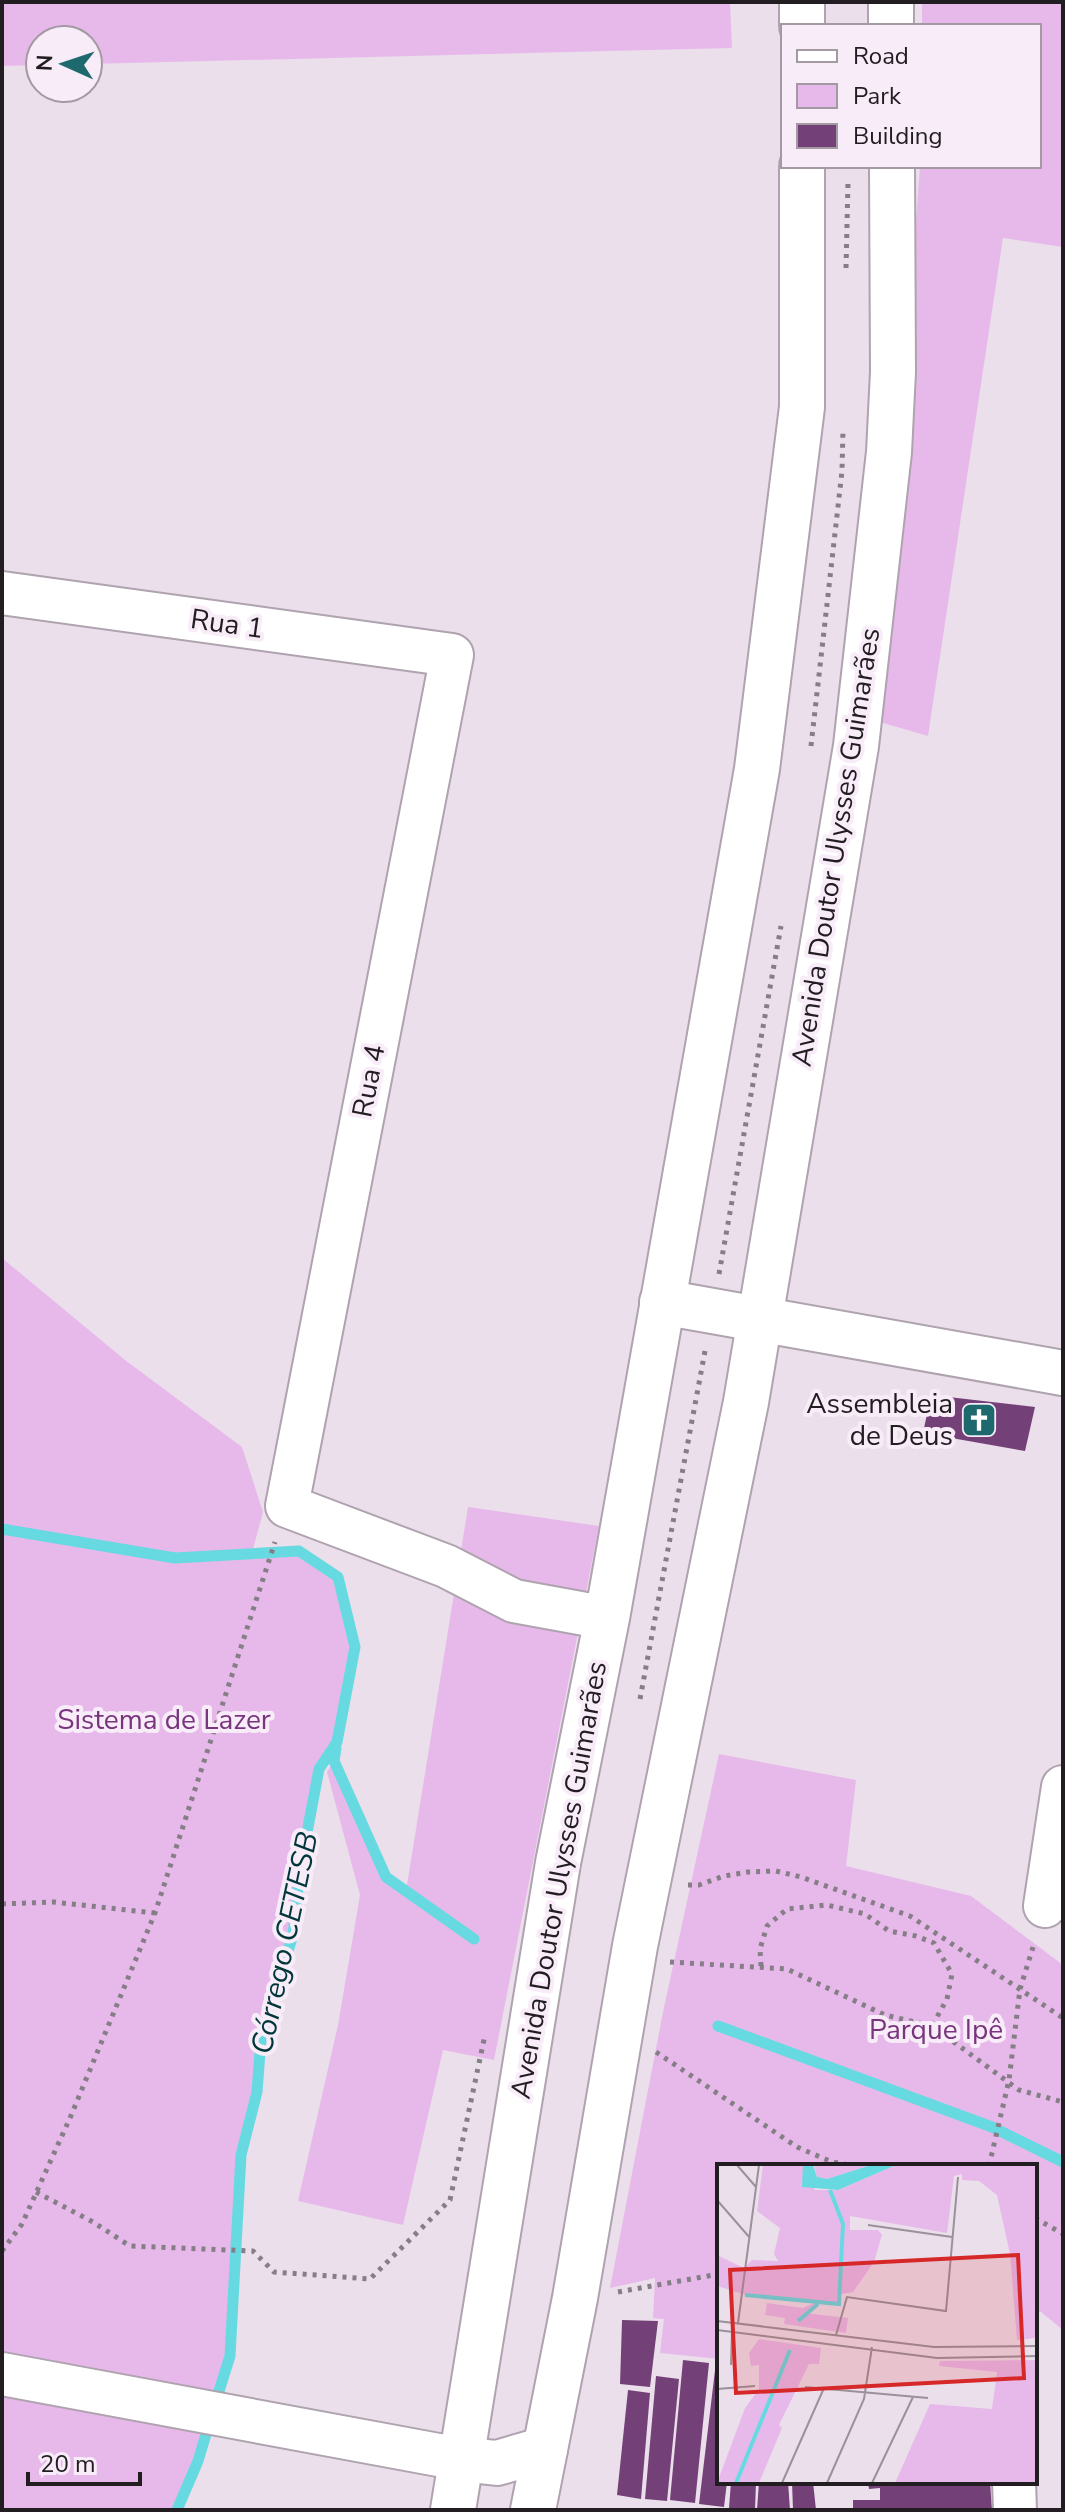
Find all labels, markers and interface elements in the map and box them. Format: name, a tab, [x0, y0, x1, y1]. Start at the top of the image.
north arrow	[24, 24, 104, 104]
legend	[781, 24, 1041, 168]
text: Road	[853, 40, 909, 72]
text: N	[30, 54, 60, 72]
text: Park	[853, 80, 902, 112]
text: Building	[853, 120, 943, 152]
street label: Rua 1	[188, 600, 266, 648]
street label: Avenida Doutor Ulysses Guimarães	[783, 625, 889, 1069]
street label: Rua 4	[343, 1041, 395, 1121]
place label: Assembleia de Deus	[806, 1385, 953, 1455]
church icon: Assembleia de Deus	[960, 1401, 998, 1439]
street label: Avenida Doutor Ulysses Guimarães	[502, 1658, 616, 2102]
park label: Sistema de Lazer	[57, 1701, 271, 1739]
water label: Córrego CETESB	[241, 1828, 329, 2058]
park label: Parque Ipê	[869, 2011, 1003, 2049]
inset map	[717, 2164, 1037, 2484]
scale bar	[28, 2436, 140, 2486]
text: 20 m	[40, 2448, 96, 2480]

